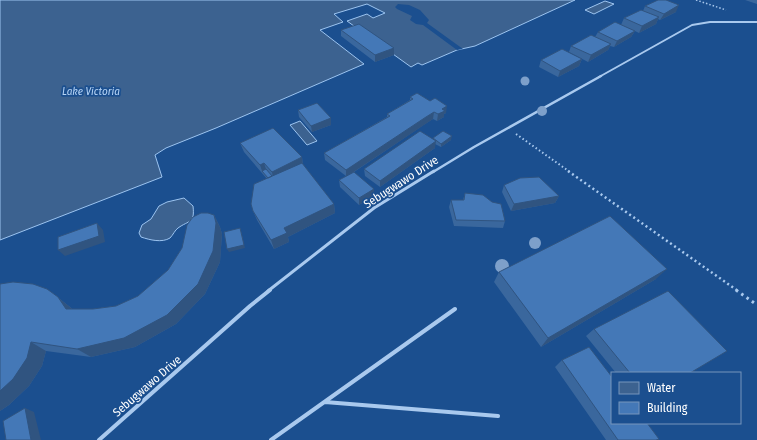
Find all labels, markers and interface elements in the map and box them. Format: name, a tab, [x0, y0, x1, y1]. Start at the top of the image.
water label: Lake Victoria	[62, 85, 120, 98]
street label: Sebugwawo Drive	[361, 153, 441, 211]
street label: Sebugwawo Drive	[110, 352, 184, 420]
legend	[611, 372, 741, 424]
text: Water	[647, 381, 676, 395]
text: Building	[647, 401, 688, 415]

